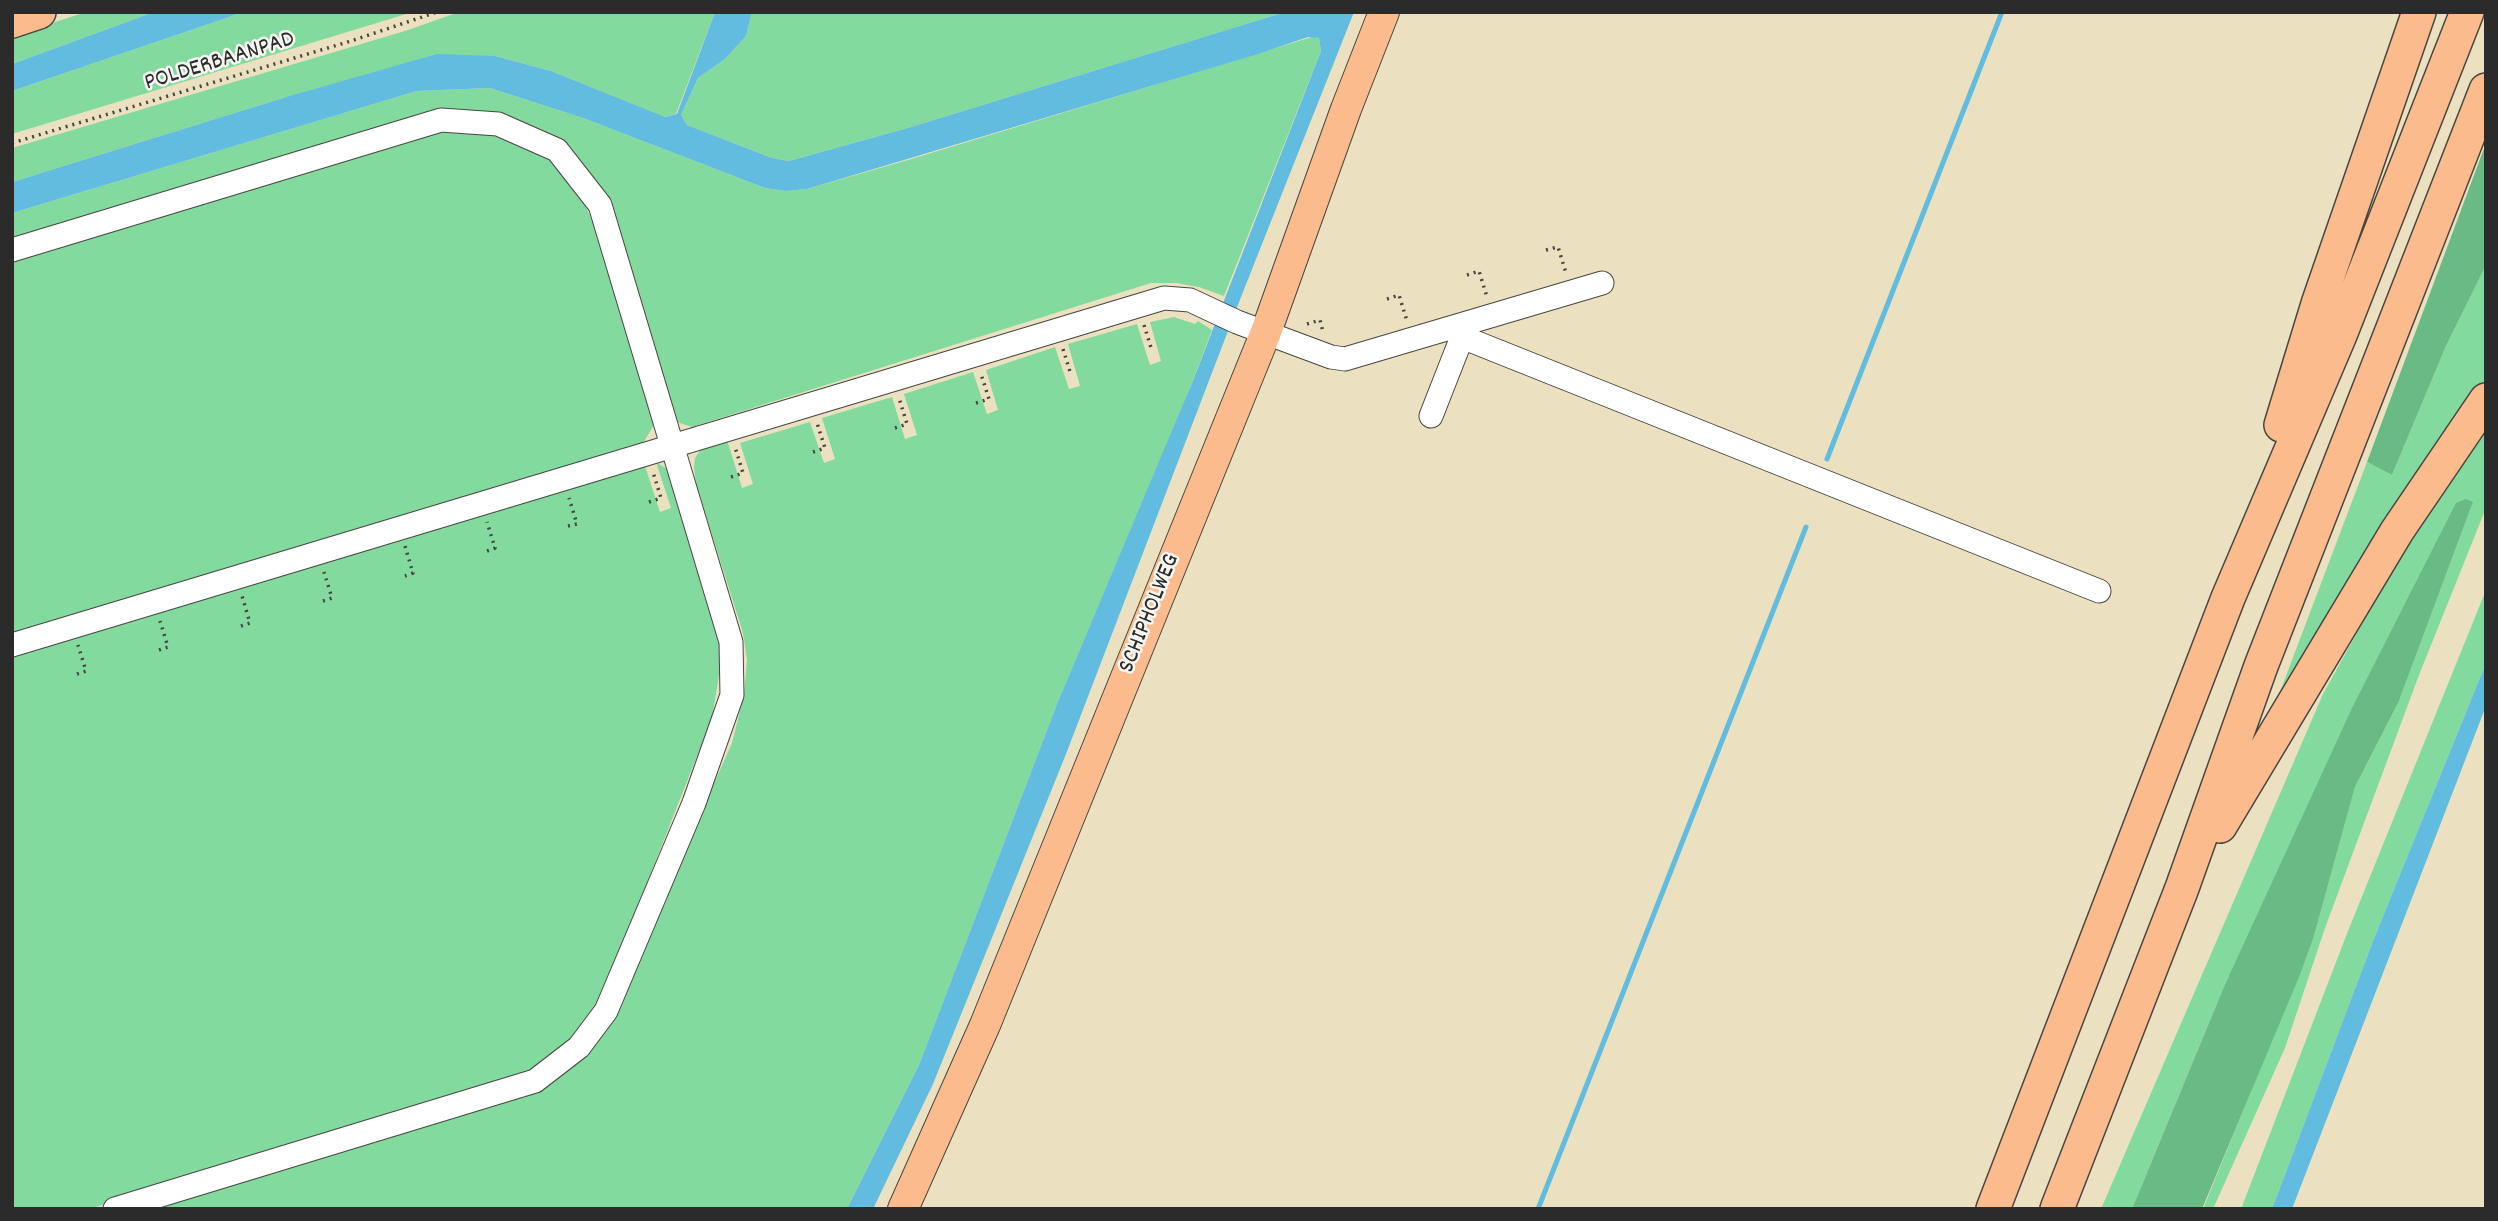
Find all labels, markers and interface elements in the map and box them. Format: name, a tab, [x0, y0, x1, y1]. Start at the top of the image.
street label: POLDERBAANPAD	[142, 27, 298, 99]
street label: SCHIPHOLWEG	[1114, 550, 1188, 678]

